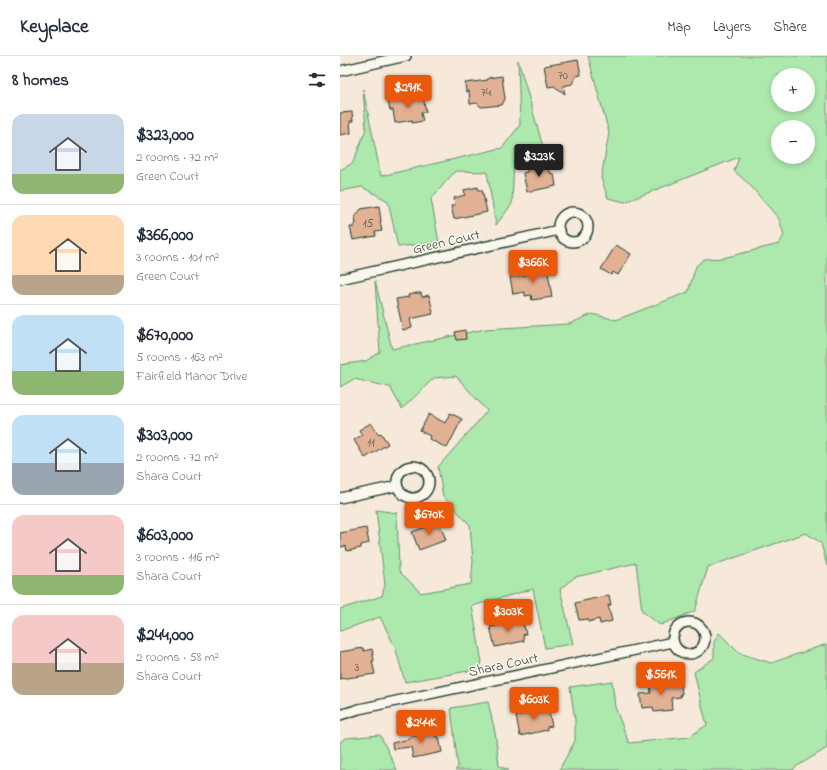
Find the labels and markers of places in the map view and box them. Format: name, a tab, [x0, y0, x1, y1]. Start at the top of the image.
pin: $291K	[380, 75, 436, 109]
pin: $323K	[511, 144, 567, 178]
pin: $366K	[505, 250, 561, 284]
pin: $670K	[401, 502, 457, 536]
pin: $303K	[480, 599, 536, 633]
pin: $561K	[633, 662, 689, 696]
pin: $603K	[506, 687, 562, 721]
pin: $244K	[393, 710, 449, 744]

